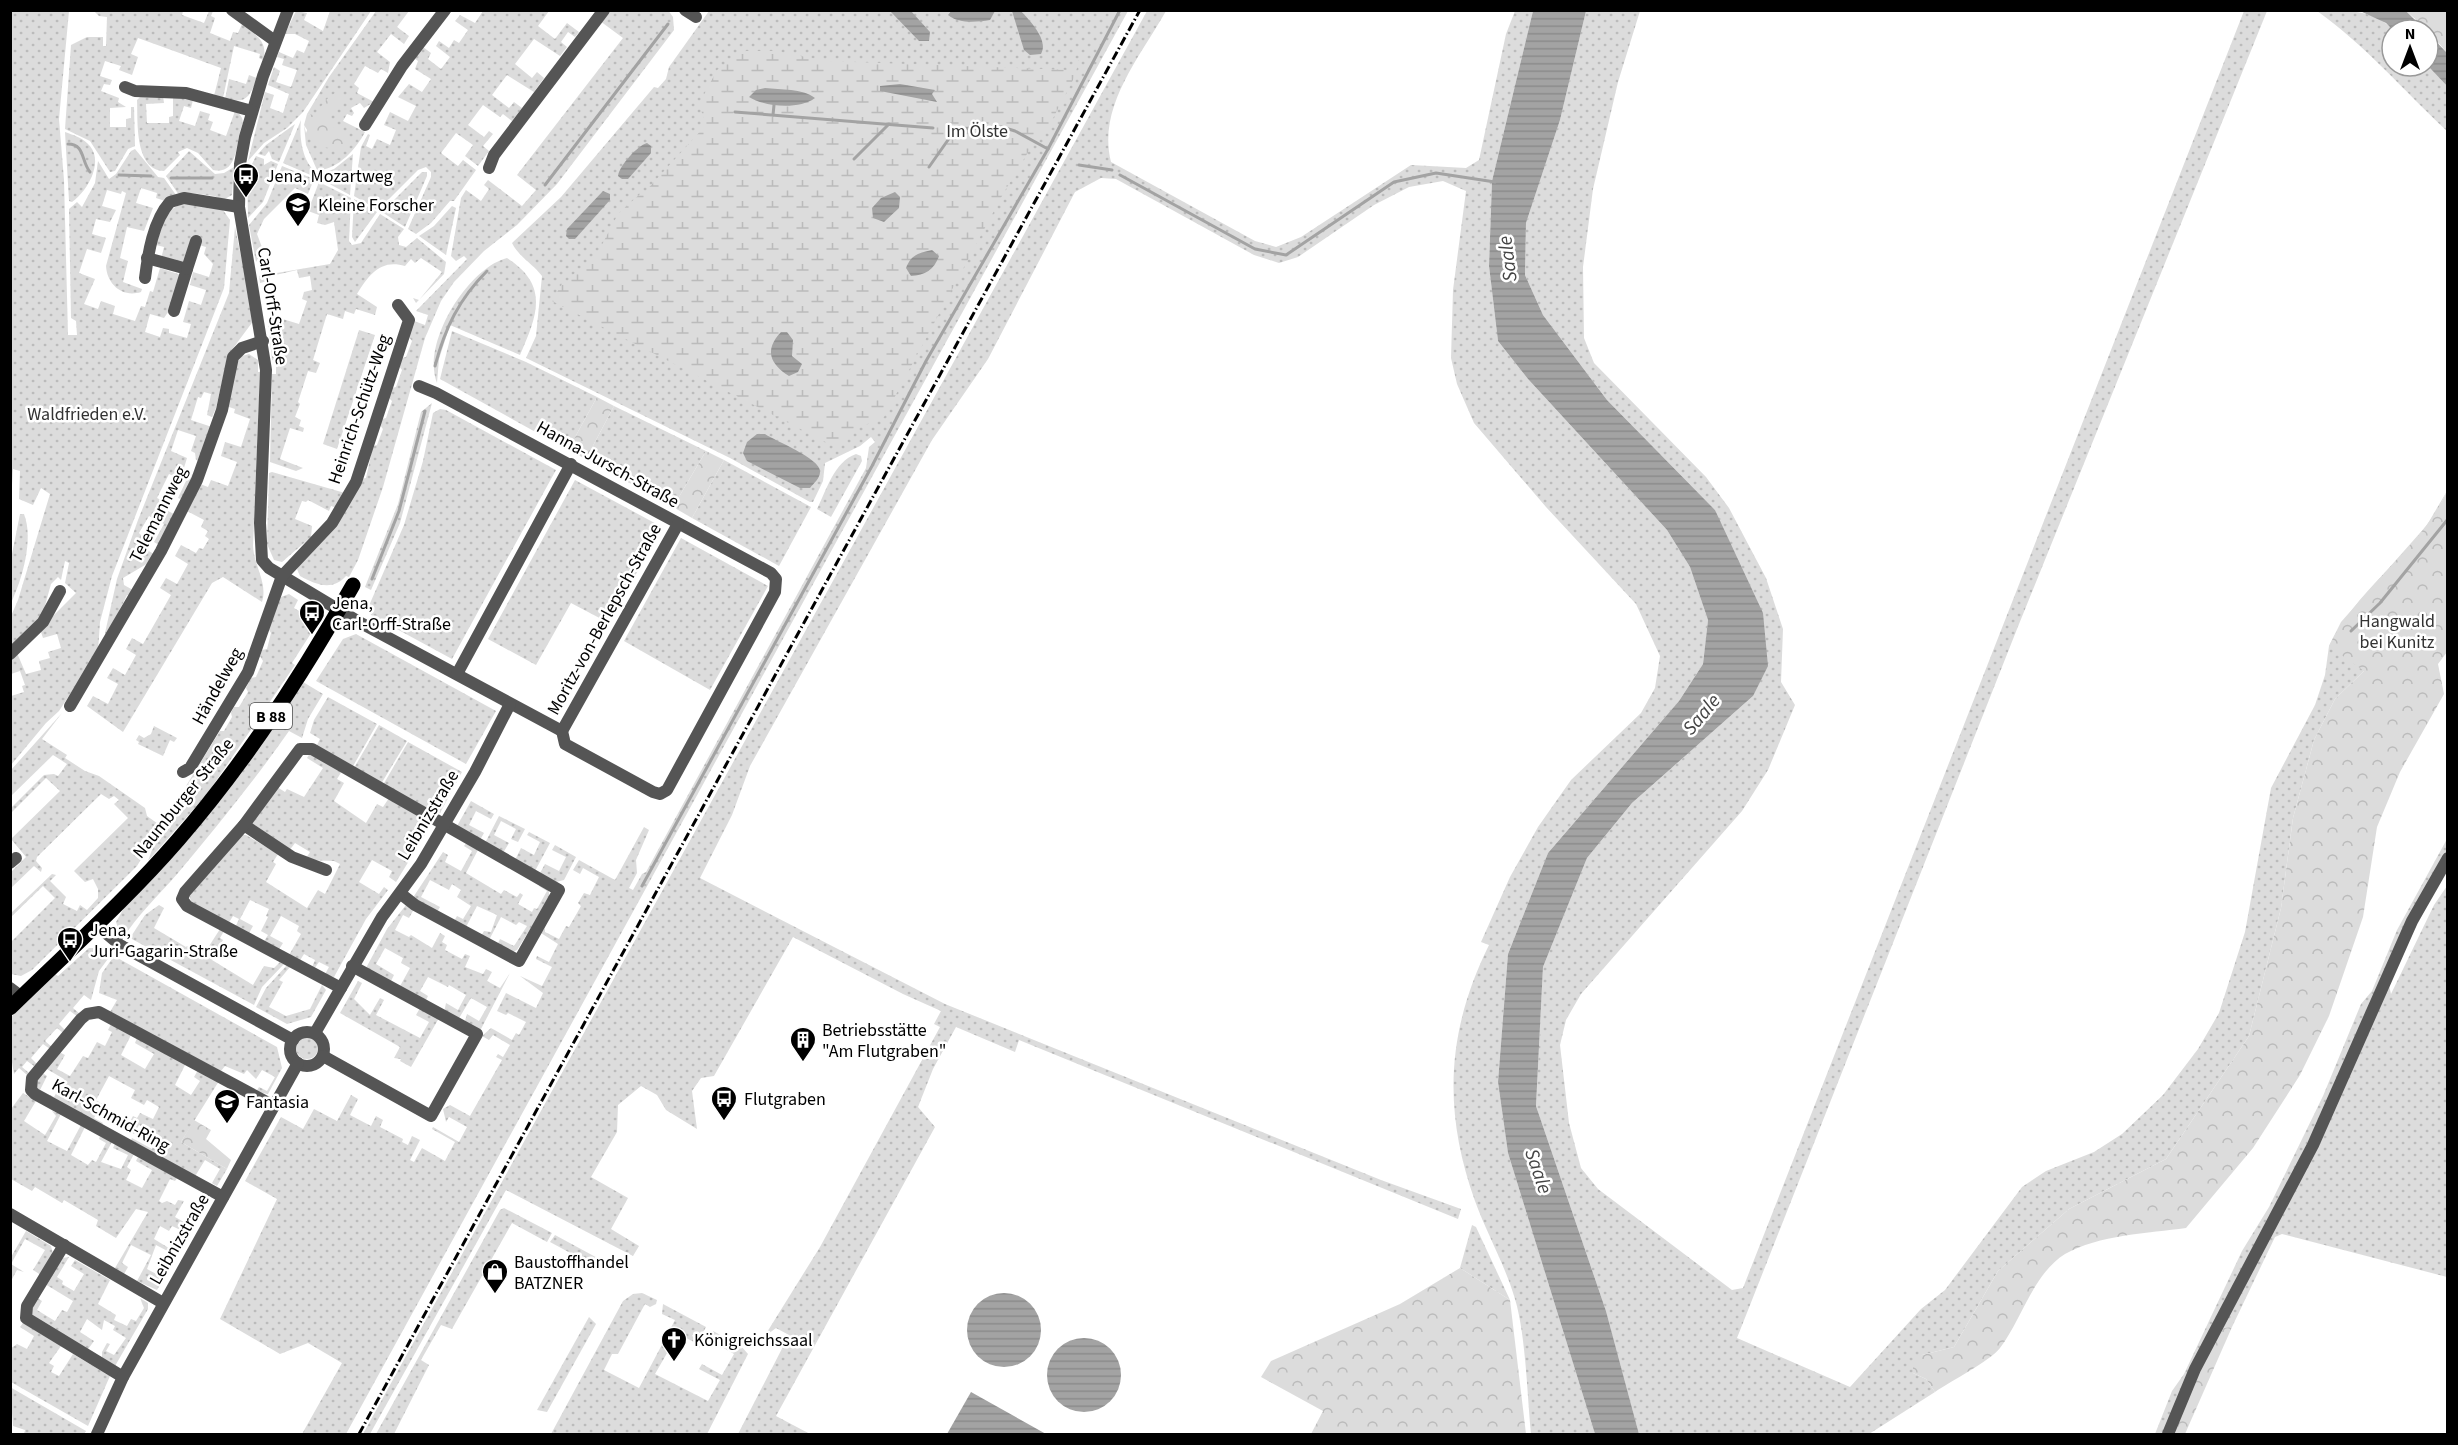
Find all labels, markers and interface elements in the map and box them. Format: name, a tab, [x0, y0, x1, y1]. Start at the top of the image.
north arrow	[2380, 18, 2440, 78]
text: N	[2405, 23, 2415, 45]
park label: Im Ölste	[946, 119, 1008, 144]
bus stop icon: Jena, Mozartweg	[231, 161, 261, 199]
place label: Jena, Mozartweg	[266, 164, 393, 189]
school or university icon: Kleine Forscher	[283, 190, 313, 228]
place label: Kleine Forscher	[318, 193, 435, 218]
water label: Saale	[1491, 234, 1525, 283]
street label: Carl-Orff-Straße	[251, 245, 294, 367]
street label: Heinrich-Schütz-Weg	[322, 331, 397, 488]
park label: Waldfrieden e.V.	[27, 402, 147, 427]
street label: Hanna-Jursch-Straße	[532, 415, 684, 514]
street label: Telemannweg	[123, 462, 193, 567]
street label: Moritz-von-Berlepsch-Straße	[541, 519, 668, 720]
place label: Jena, Carl-Orff-Straße	[332, 591, 451, 637]
bus stop icon: Jena, Carl-Orff-Straße	[297, 598, 327, 636]
park label: Hangwald bei Kunitz	[2359, 609, 2435, 655]
street label: Händelweg	[186, 643, 249, 729]
water label: Saale	[1676, 688, 1727, 741]
road number: B 88	[250, 703, 292, 729]
street label: Naumburger Straße	[127, 733, 240, 864]
street label: Leibnizstraße	[392, 765, 465, 865]
place label: Jena, Juri-Gagarin-Straße	[90, 918, 238, 964]
bus stop icon: Jena, Juri-Gagarin-Straße	[55, 925, 85, 963]
place label: Betriebsstätte "Am Flutgraben"	[822, 1018, 947, 1064]
building icon: Betriebsstätte "Am Flutgraben"	[788, 1025, 818, 1063]
street label: Karl-Schmid-Ring	[47, 1073, 174, 1158]
bus stop icon: Flutgraben	[709, 1084, 739, 1122]
school or university icon: Fantasia	[212, 1087, 242, 1125]
place label: Flutgraben	[744, 1087, 826, 1112]
place label: Fantasia	[246, 1090, 309, 1115]
water label: Saale	[1517, 1145, 1559, 1198]
street label: Leibnizstraße	[143, 1189, 216, 1289]
place label: Baustoffhandel BATZNER	[514, 1250, 629, 1296]
shop icon: Baustoffhandel BATZNER	[480, 1257, 510, 1295]
church icon: Königreichssaal	[659, 1325, 689, 1363]
place label: Königreichssaal	[694, 1328, 813, 1353]

